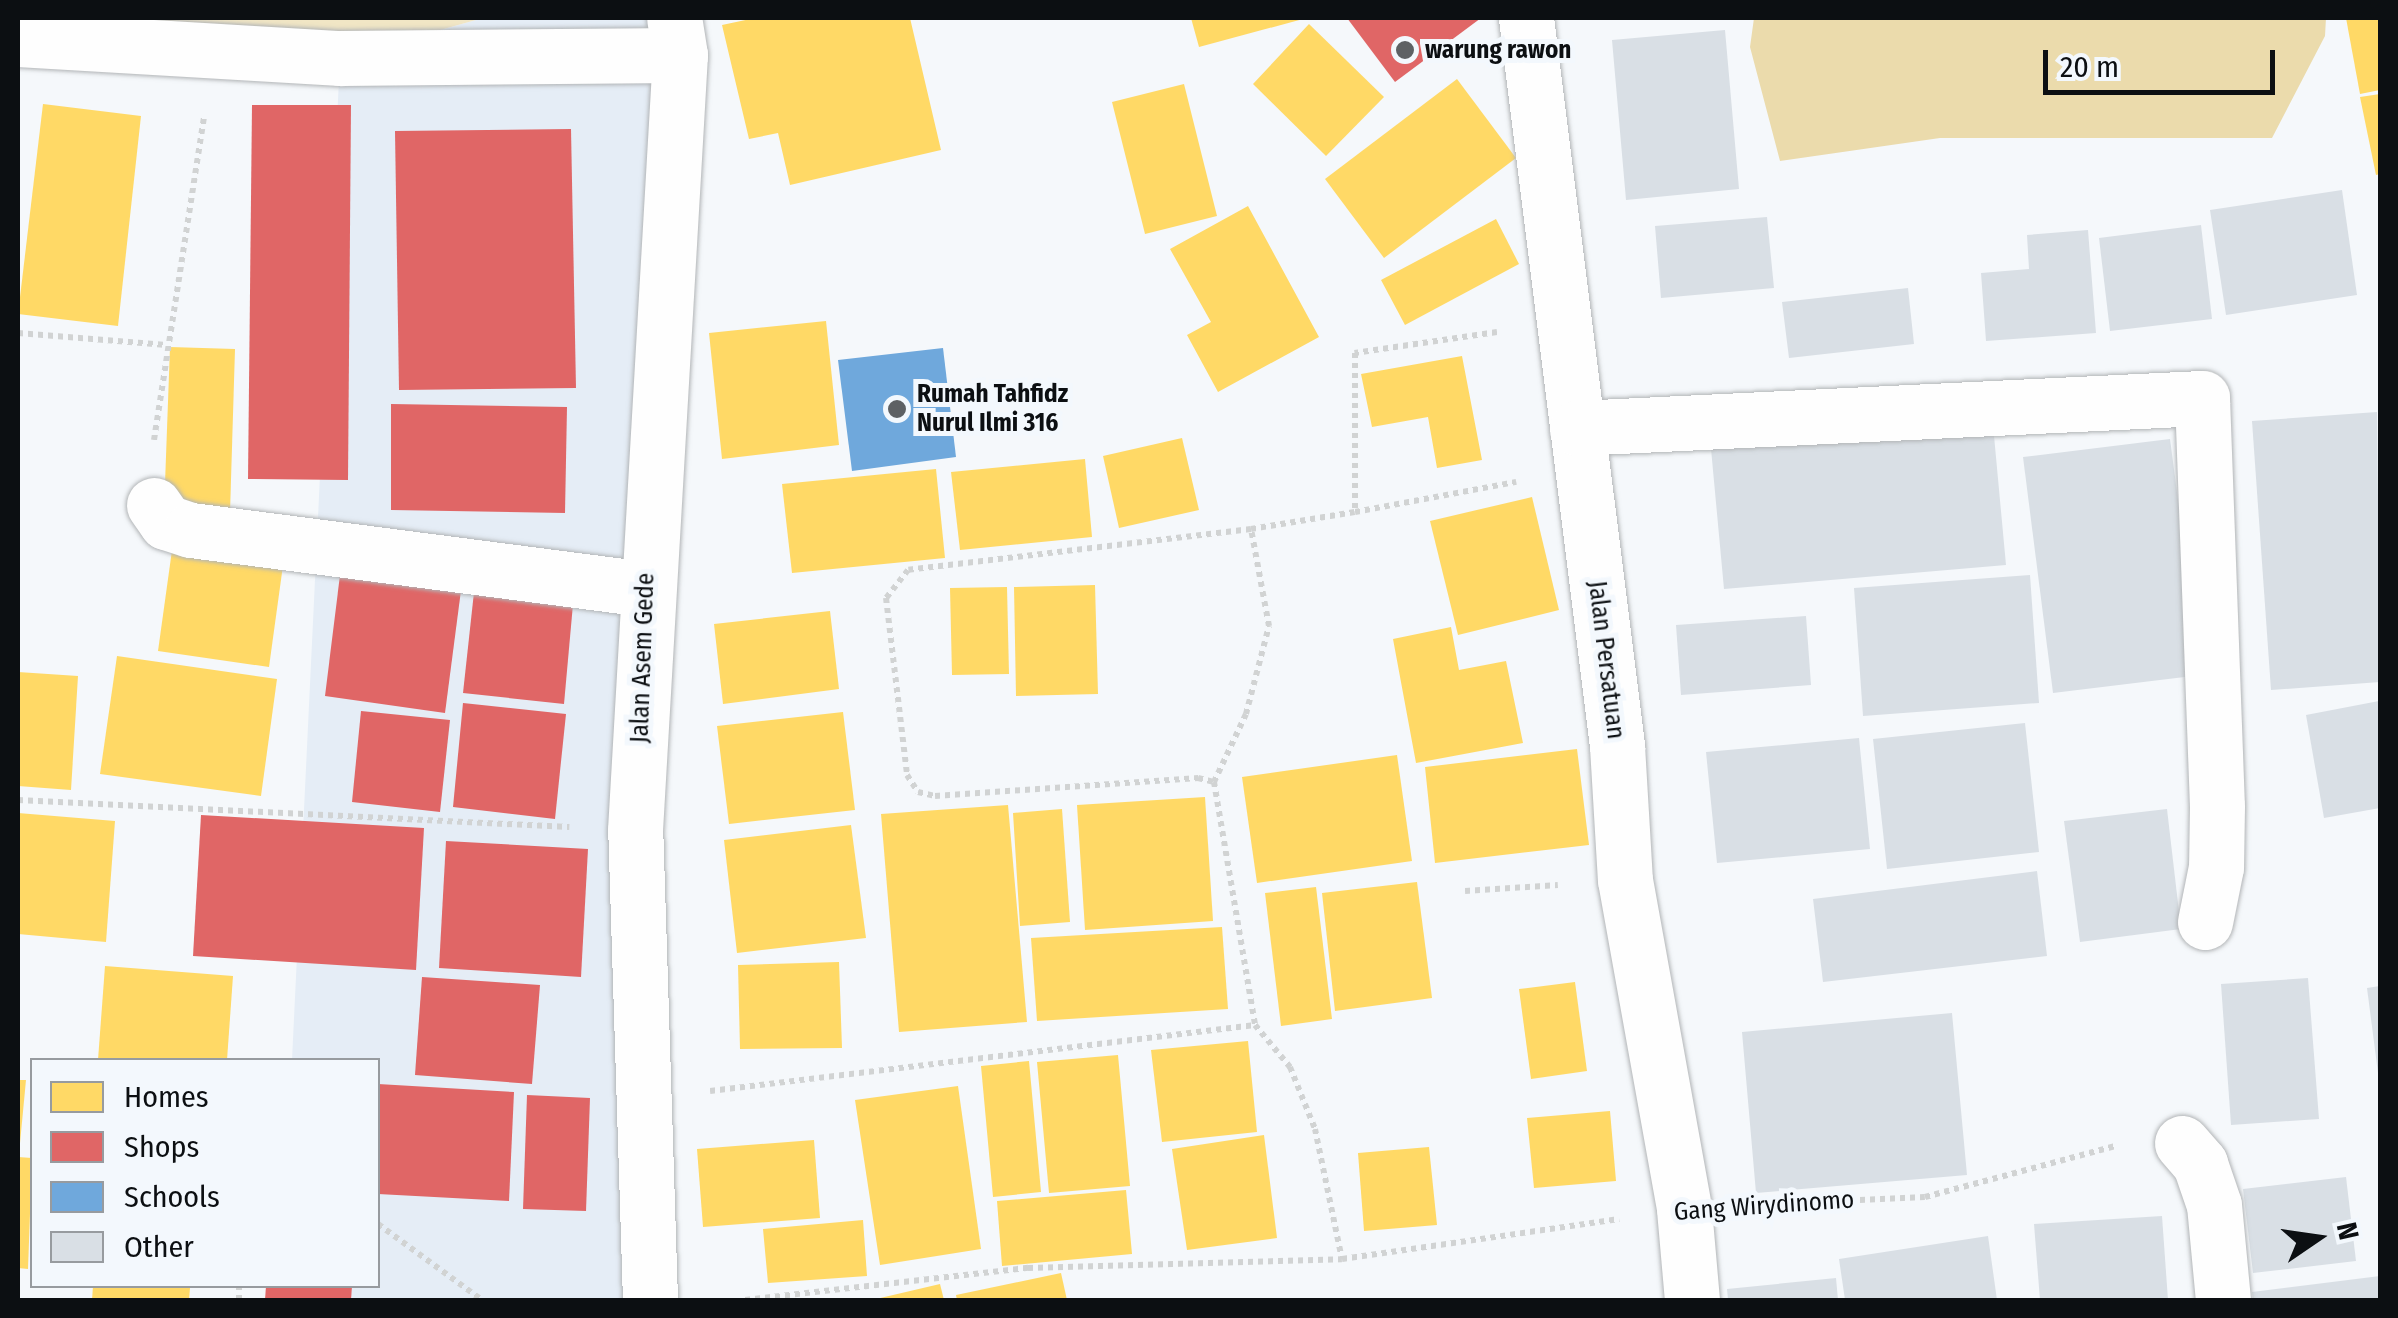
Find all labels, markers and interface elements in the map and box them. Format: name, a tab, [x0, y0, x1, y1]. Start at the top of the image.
scale bar	[2048, 30, 2280, 92]
place label: warung rawon	[1425, 35, 1571, 65]
marker: warung rawon	[1394, 39, 1416, 61]
text: 20 m	[2060, 49, 2119, 85]
place label: Rumah Tahfidz Nurul Ilmi 316	[917, 380, 1068, 439]
marker: Rumah Tahfidz Nurul Ilmi 316	[886, 398, 908, 420]
street label: Jalan Asem Gede	[625, 572, 661, 744]
street label: Jalan Persatuan	[1581, 579, 1631, 741]
legend	[30, 1058, 380, 1288]
text: Homes	[124, 1079, 209, 1115]
text: Shops	[124, 1129, 199, 1165]
text: Schools	[124, 1179, 220, 1215]
street label: Gang Wirydinomo	[1673, 1185, 1855, 1227]
north arrow	[2268, 1188, 2368, 1288]
text: N	[2330, 1219, 2366, 1243]
text: Other	[124, 1229, 194, 1265]

